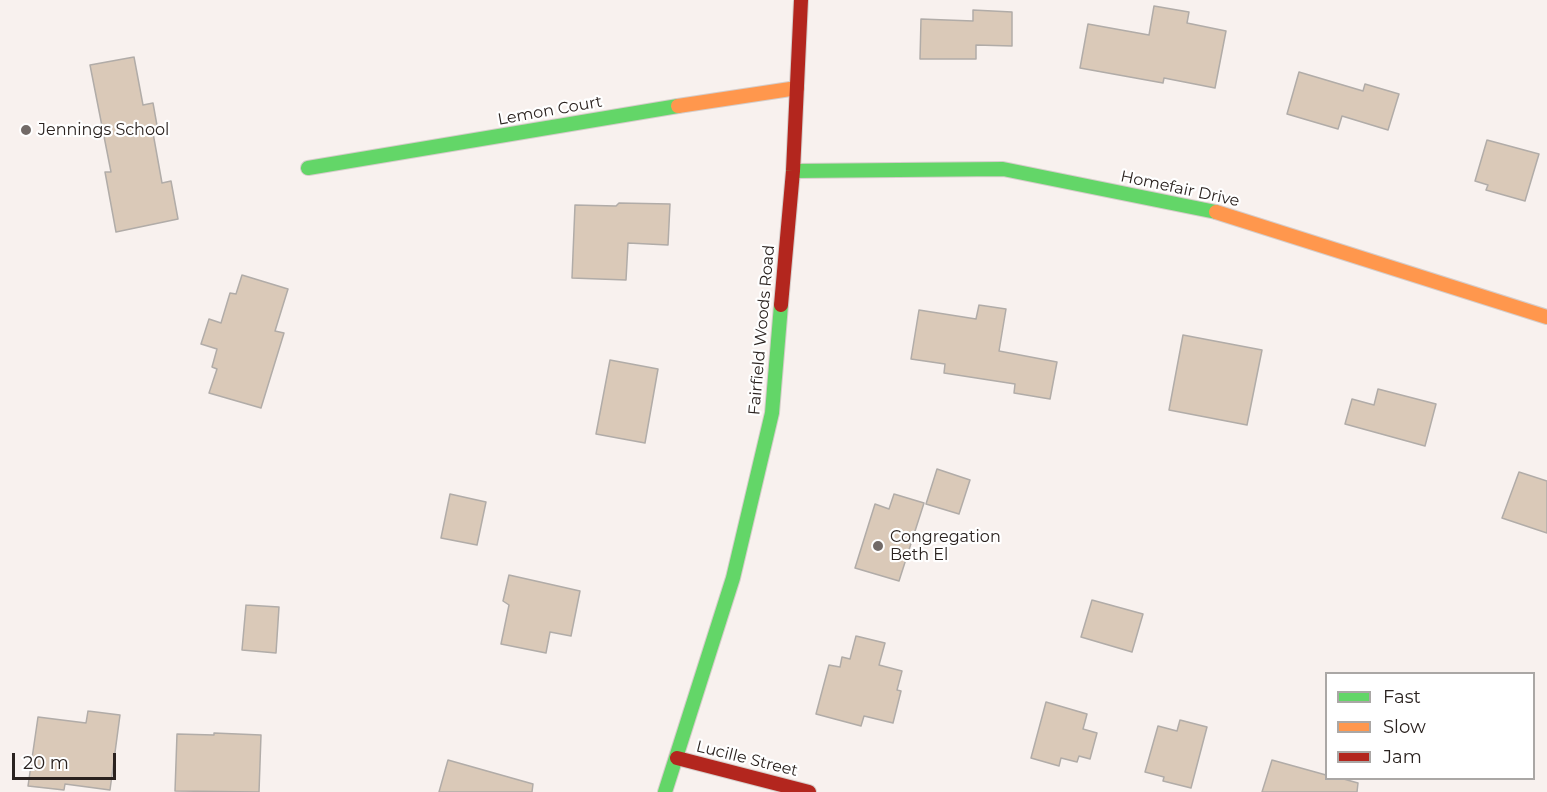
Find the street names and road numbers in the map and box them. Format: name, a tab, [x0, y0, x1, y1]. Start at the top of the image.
street label: Lemon Court	[496, 92, 604, 130]
street label: Homefair Drive	[1119, 167, 1241, 211]
street label: Fairfield Woods Road	[745, 244, 779, 416]
street label: Lucille Street	[694, 737, 800, 781]

